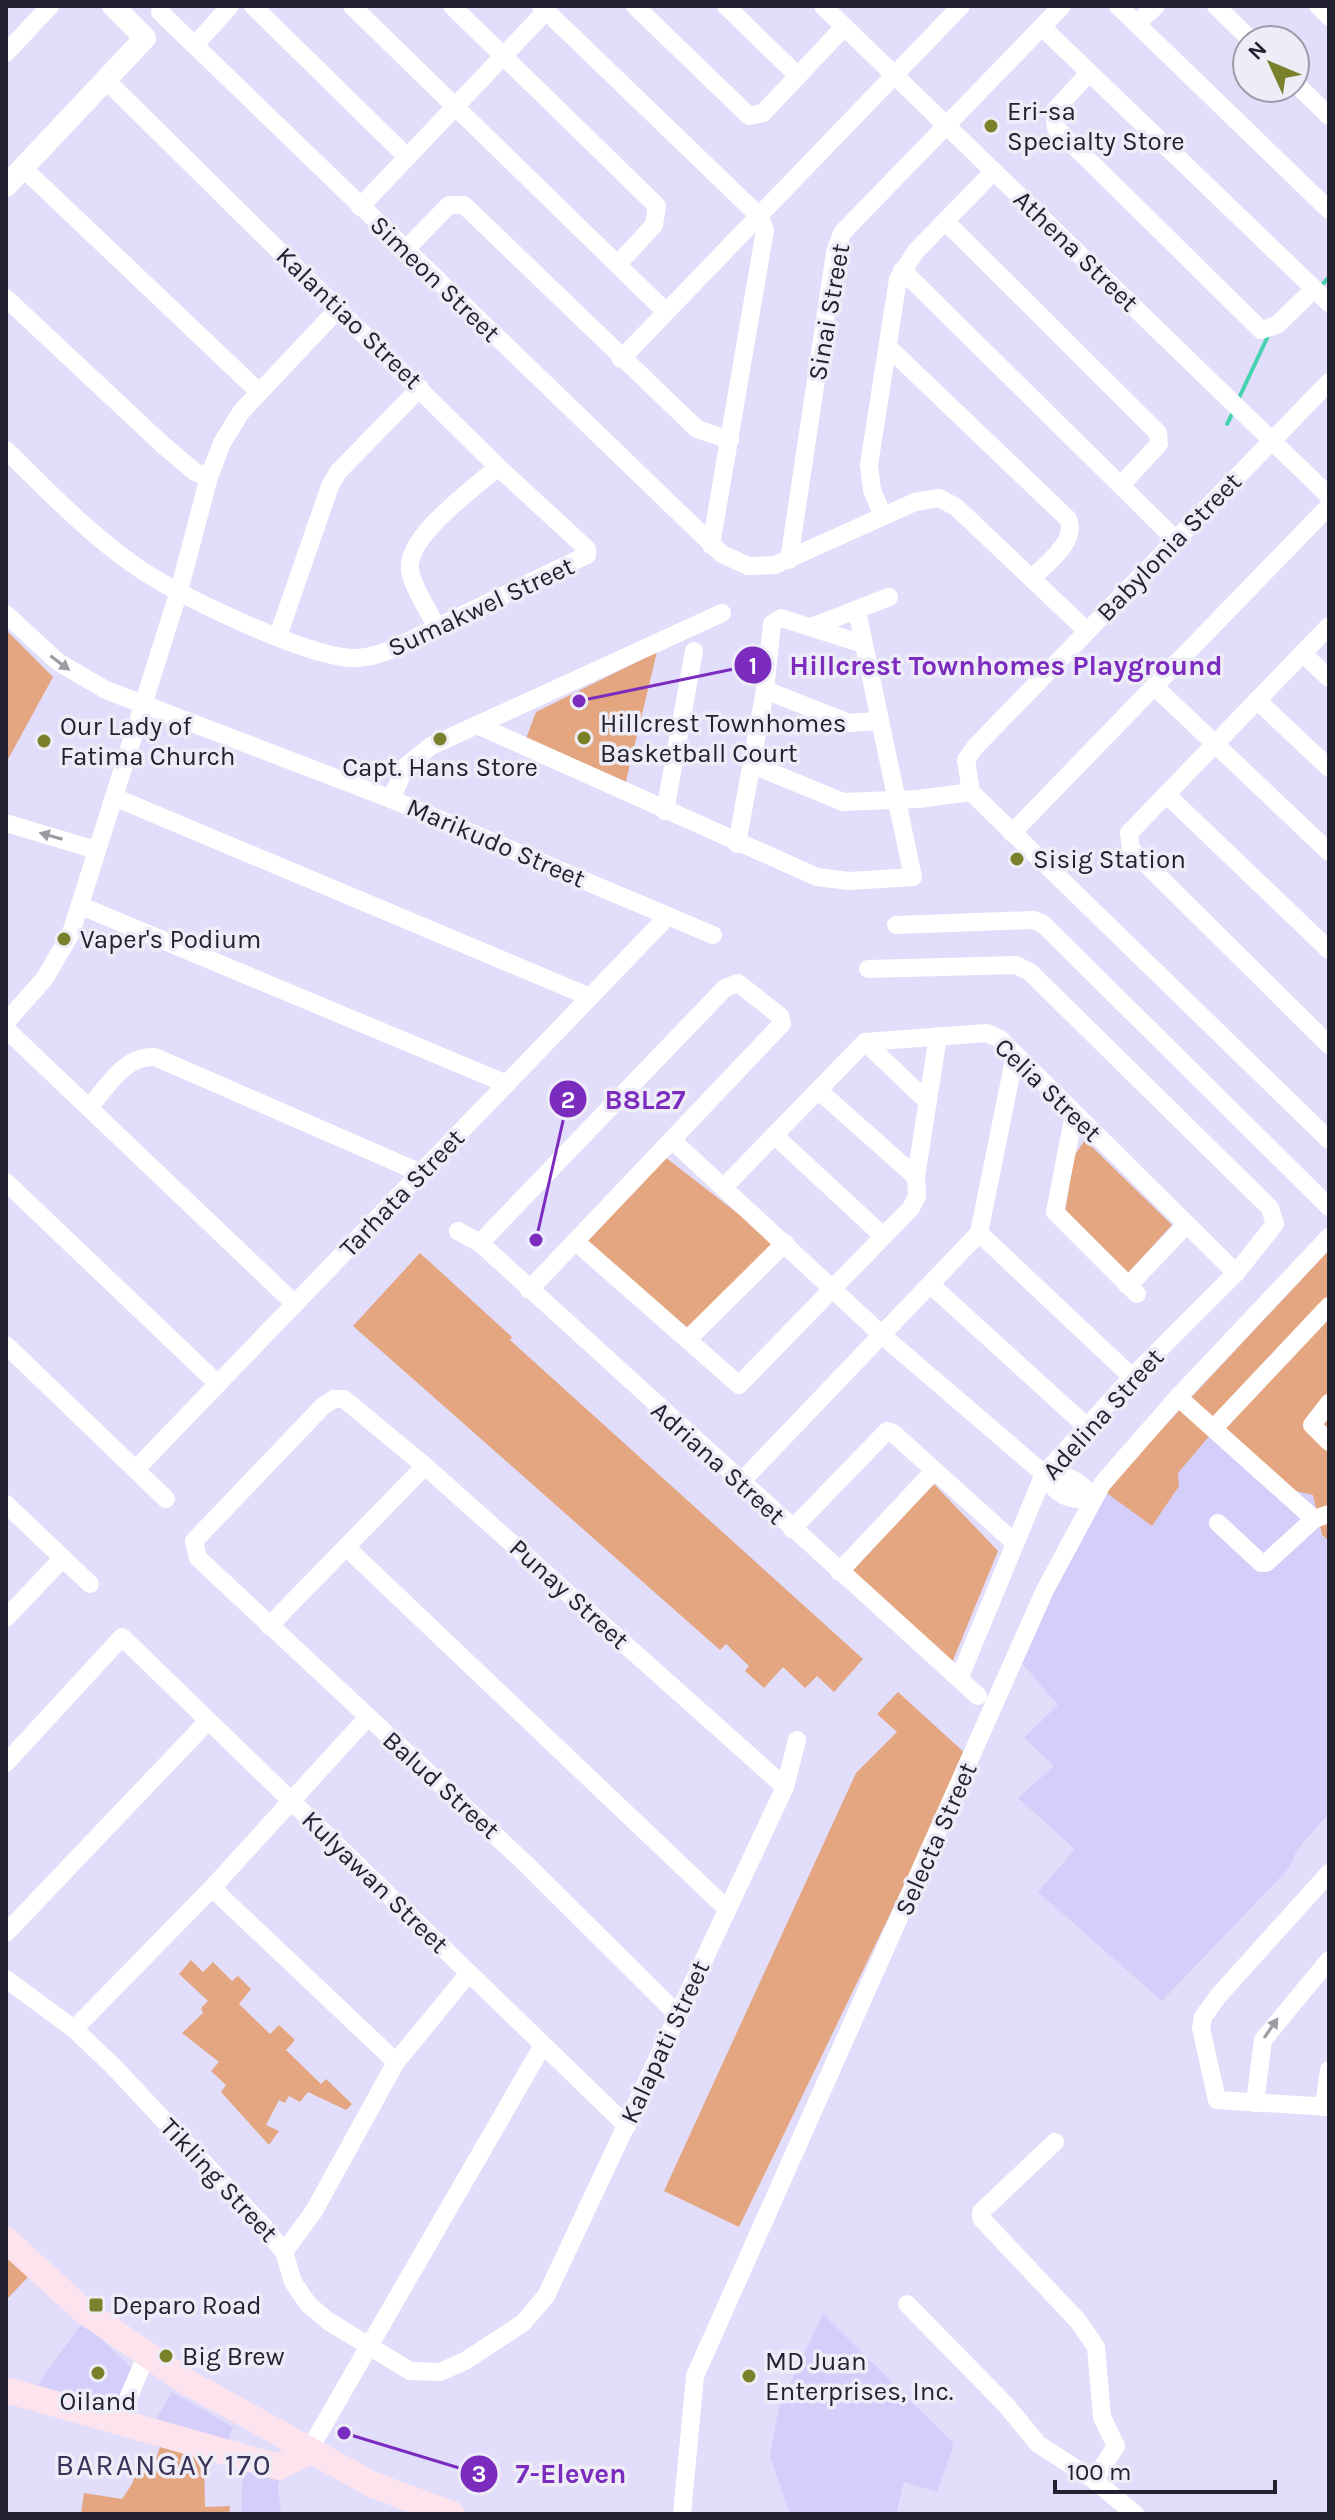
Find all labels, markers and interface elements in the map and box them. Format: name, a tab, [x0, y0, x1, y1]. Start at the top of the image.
north arrow	[1231, 24, 1311, 104]
text: N	[1242, 36, 1272, 66]
place label: Eri-sa Specialty Store	[1007, 96, 1185, 157]
marker: Eri-sa Specialty Store	[982, 117, 1000, 135]
street label: Athena Street	[1007, 184, 1145, 318]
street label: Simeon Street	[364, 209, 507, 349]
street label: Kalantiao Street	[270, 241, 429, 396]
street label: Sinai Street	[802, 241, 856, 383]
street label: Babylonia Street	[1090, 466, 1248, 628]
street label: Sumakwel Street	[383, 550, 579, 664]
callout: Hillcrest Townhomes Playground	[733, 639, 1239, 691]
text: Hillcrest Townhomes Playground	[789, 649, 1223, 682]
text: 1	[749, 652, 757, 680]
one-way arrow	[50, 654, 70, 670]
place label: Hillcrest Townhomes Basketball Court	[600, 708, 846, 769]
place label: Our Lady of Fatima Church	[60, 711, 236, 772]
marker: Hillcrest Townhomes Basketball Court	[575, 729, 593, 747]
marker: Capt. Hans Store	[431, 730, 449, 748]
marker: Our Lady of Fatima Church	[35, 732, 53, 750]
place label: Capt. Hans Store	[342, 752, 538, 783]
street label: Marikudo Street	[402, 791, 590, 895]
one-way arrow	[39, 829, 63, 842]
place label: Sisig Station	[1033, 844, 1186, 875]
marker: Sisig Station	[1008, 850, 1026, 868]
place label: Vaper's Podium	[80, 924, 261, 955]
marker: Vaper's Podium	[55, 930, 73, 948]
street label: Celia Street	[988, 1032, 1108, 1149]
callout: B8L27	[548, 1073, 701, 1125]
text: B8L27	[605, 1083, 686, 1116]
text: 2	[561, 1086, 575, 1114]
street label: Tarhata Street	[333, 1122, 471, 1264]
street label: Adelina Street	[1036, 1342, 1170, 1486]
street label: Adriana Street	[645, 1395, 791, 1531]
street label: Punay Street	[503, 1532, 635, 1656]
street label: Balud Street	[376, 1724, 506, 1846]
street label: Selecta Street	[888, 1757, 984, 1921]
street label: Kulyawan Street	[295, 1804, 455, 1960]
street label: Kalapati Street	[614, 1955, 716, 2128]
one-way arrow	[1263, 2017, 1279, 2039]
street label: Tikling Street	[154, 2112, 284, 2249]
place label: Deparo Road	[112, 2290, 262, 2321]
marker: Deparo Road	[87, 2296, 105, 2314]
place label: Big Brew	[182, 2341, 285, 2372]
place label: MD Juan Enterprises, Inc.	[765, 2346, 954, 2407]
marker: Big Brew	[157, 2347, 175, 2365]
marker: Oiland	[89, 2364, 107, 2382]
marker: MD Juan Enterprises, Inc.	[740, 2367, 758, 2385]
place label: Oiland	[59, 2386, 137, 2417]
scale bar	[1055, 2444, 1275, 2494]
district label: BARANGAY 170	[55, 2447, 273, 2483]
callout: 7-Eleven	[459, 2448, 642, 2500]
text: 7-Eleven	[516, 2457, 627, 2490]
text: 100 m	[1067, 2458, 1132, 2486]
text: 3	[472, 2460, 486, 2488]

